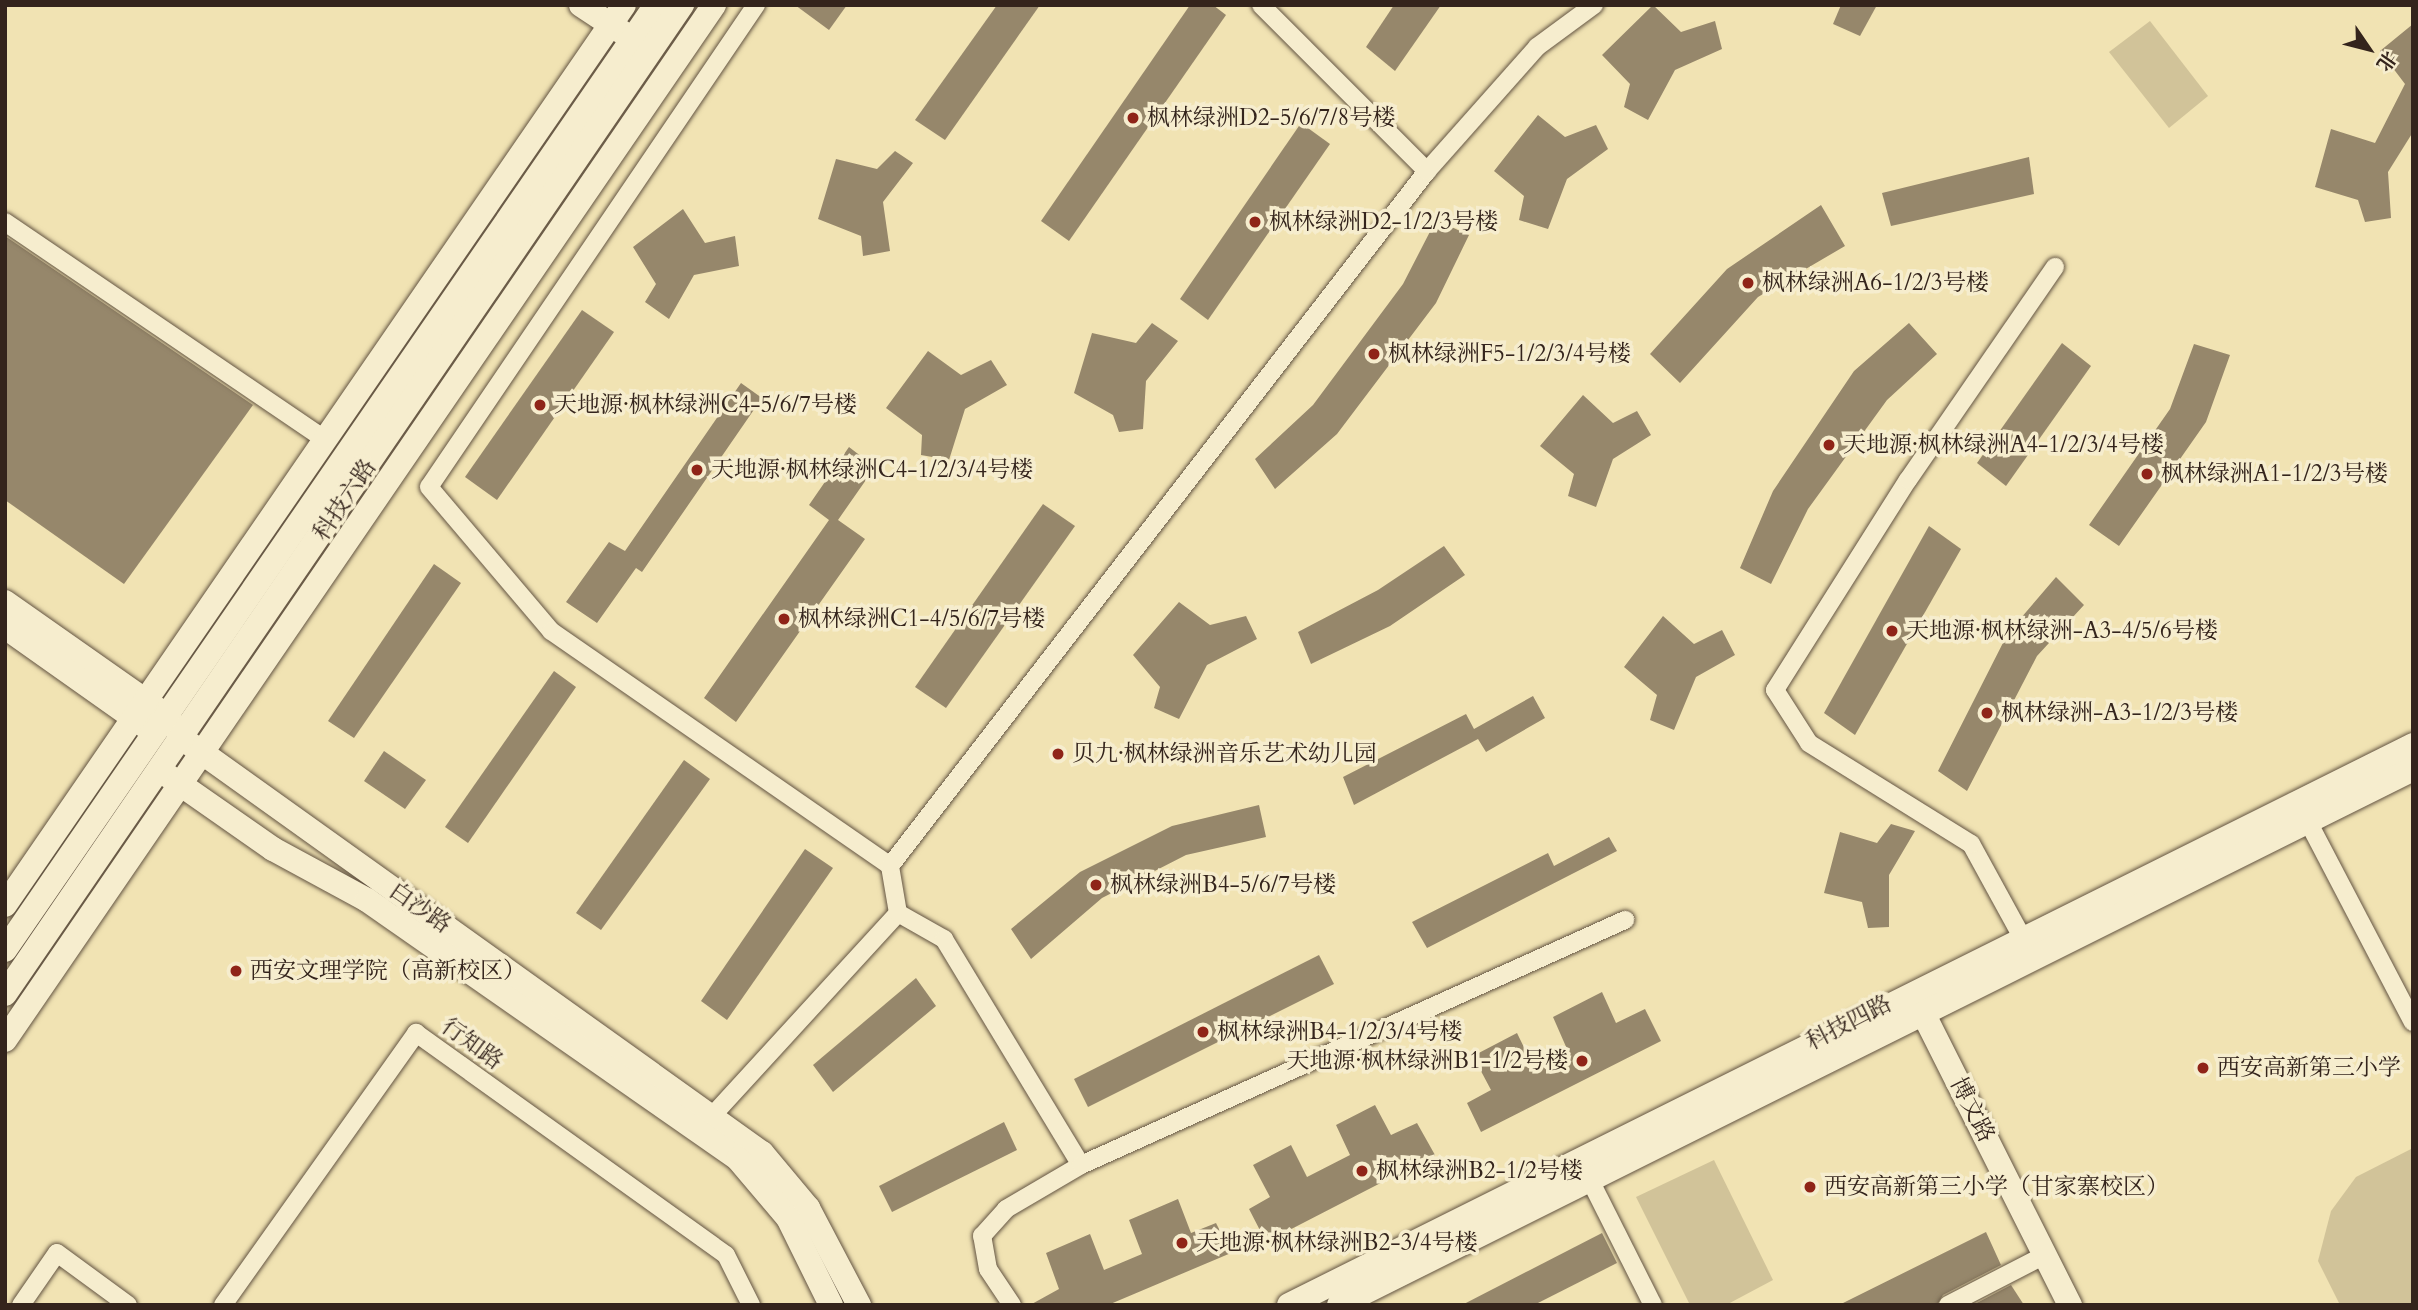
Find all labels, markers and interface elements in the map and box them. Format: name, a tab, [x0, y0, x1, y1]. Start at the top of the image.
north arrow	[2334, 14, 2404, 84]
text: 北	[2370, 46, 2402, 76]
place label: 枫林绿洲D2-5/6/7/8号楼	[1147, 104, 1395, 132]
marker: 枫林绿洲D2-5/6/7/8号楼	[1125, 110, 1141, 126]
place label: 枫林绿洲D2-1/2/3号楼	[1269, 208, 1498, 236]
marker: 枫林绿洲D2-1/2/3号楼	[1247, 214, 1263, 230]
place label: 枫林绿洲A6-1/2/3号楼	[1762, 269, 1989, 297]
marker: 枫林绿洲A6-1/2/3号楼	[1740, 275, 1756, 291]
place label: 枫林绿洲F5-1/2/3/4号楼	[1388, 340, 1631, 368]
marker: 枫林绿洲F5-1/2/3/4号楼	[1366, 346, 1382, 362]
place label: 天地源·枫林绿洲C4-5/6/7号楼	[554, 391, 857, 419]
marker: 天地源·枫林绿洲C4-5/6/7号楼	[532, 397, 548, 413]
place label: 天地源·枫林绿洲A4-1/2/3/4号楼	[1843, 431, 2164, 459]
marker: 天地源·枫林绿洲A4-1/2/3/4号楼	[1821, 437, 1837, 453]
street label: 科技六路	[308, 454, 382, 546]
place label: 天地源·枫林绿洲C4-1/2/3/4号楼	[711, 456, 1033, 484]
place label: 枫林绿洲A1-1/2/3号楼	[2161, 460, 2388, 488]
marker: 天地源·枫林绿洲C4-1/2/3/4号楼	[689, 462, 705, 478]
marker: 枫林绿洲A1-1/2/3号楼	[2139, 466, 2155, 482]
place label: 枫林绿洲C1-4/5/6/7号楼	[798, 605, 1045, 633]
marker: 枫林绿洲C1-4/5/6/7号楼	[776, 611, 792, 627]
place label: 天地源·枫林绿洲-A3-4/5/6号楼	[1906, 617, 2218, 645]
marker: 天地源·枫林绿洲-A3-4/5/6号楼	[1884, 623, 1900, 639]
place label: 枫林绿洲-A3-1/2/3号楼	[2001, 699, 2238, 727]
marker: 枫林绿洲-A3-1/2/3号楼	[1979, 705, 1995, 721]
place label: 贝九·枫林绿洲音乐艺术幼儿园	[1072, 740, 1377, 768]
marker: 贝九·枫林绿洲音乐艺术幼儿园	[1050, 746, 1066, 762]
place label: 枫林绿洲B4-5/6/7号楼	[1110, 871, 1336, 899]
street label: 白沙路	[384, 877, 456, 939]
marker: 枫林绿洲B4-5/6/7号楼	[1088, 877, 1104, 893]
place label: 西安文理学院（高新校区）	[250, 957, 526, 985]
marker: 西安文理学院（高新校区）	[228, 963, 244, 979]
street label: 科技四路	[1802, 990, 1896, 1056]
street label: 行知路	[436, 1013, 508, 1075]
place label: 枫林绿洲B4-1/2/3/4号楼	[1217, 1018, 1462, 1046]
marker: 枫林绿洲B4-1/2/3/4号楼	[1195, 1024, 1211, 1040]
place label: 天地源·枫林绿洲B1-1/2号楼	[1286, 1047, 1568, 1075]
marker: 天地源·枫林绿洲B1-1/2号楼	[1574, 1053, 1590, 1069]
place label: 西安高新第三小学	[2217, 1054, 2401, 1082]
marker: 西安高新第三小学	[2195, 1060, 2211, 1076]
street label: 博文路	[1944, 1073, 2000, 1147]
place label: 枫林绿洲B2-1/2号楼	[1376, 1157, 1583, 1185]
marker: 枫林绿洲B2-1/2号楼	[1354, 1163, 1370, 1179]
place label: 西安高新第三小学（甘家寨校区）	[1824, 1173, 2169, 1201]
marker: 西安高新第三小学（甘家寨校区）	[1802, 1179, 1818, 1195]
place label: 天地源·枫林绿洲B2-3/4号楼	[1196, 1229, 1478, 1257]
marker: 天地源·枫林绿洲B2-3/4号楼	[1174, 1235, 1190, 1251]

